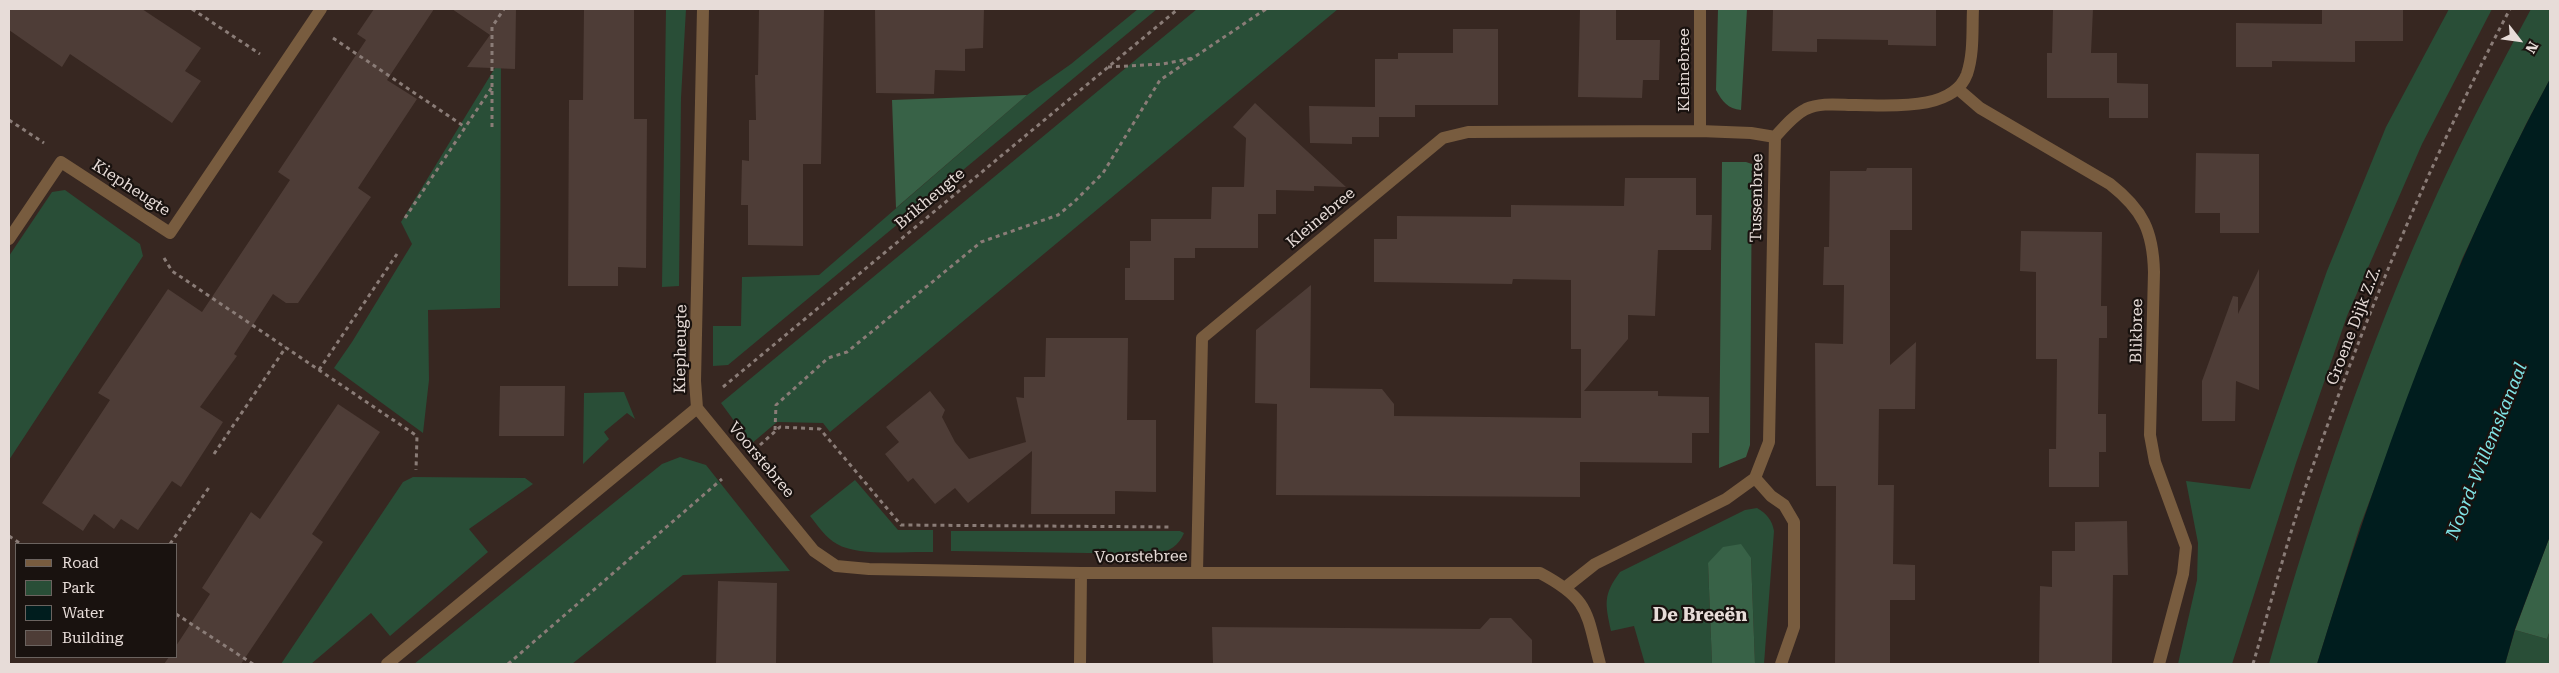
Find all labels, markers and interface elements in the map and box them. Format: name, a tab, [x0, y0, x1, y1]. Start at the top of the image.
north arrow	[2494, 15, 2544, 65]
street label: Kleinebree	[1674, 28, 1694, 112]
text: N	[2522, 39, 2542, 56]
street label: Tussenbree	[1747, 153, 1767, 243]
street label: Kiepheugte	[88, 156, 174, 220]
street label: Brikheugte	[891, 164, 969, 234]
street label: Kleinebree	[1283, 184, 1359, 252]
street label: Groene Dijk Z.Z.	[2323, 264, 2385, 388]
street label: Blikbree	[2127, 298, 2147, 364]
street label: Kiepheugte	[671, 304, 691, 394]
water label: Noord-Willemskanaal	[2442, 360, 2532, 542]
street label: Voorstebree	[724, 418, 798, 502]
legend	[15, 543, 178, 658]
street label: Voorstebree	[1094, 547, 1188, 567]
text: Road	[62, 554, 99, 572]
text: Park	[62, 579, 95, 597]
text: Water	[62, 604, 104, 622]
district label: De Breeën	[1653, 605, 1747, 627]
text: Building	[62, 629, 123, 647]

